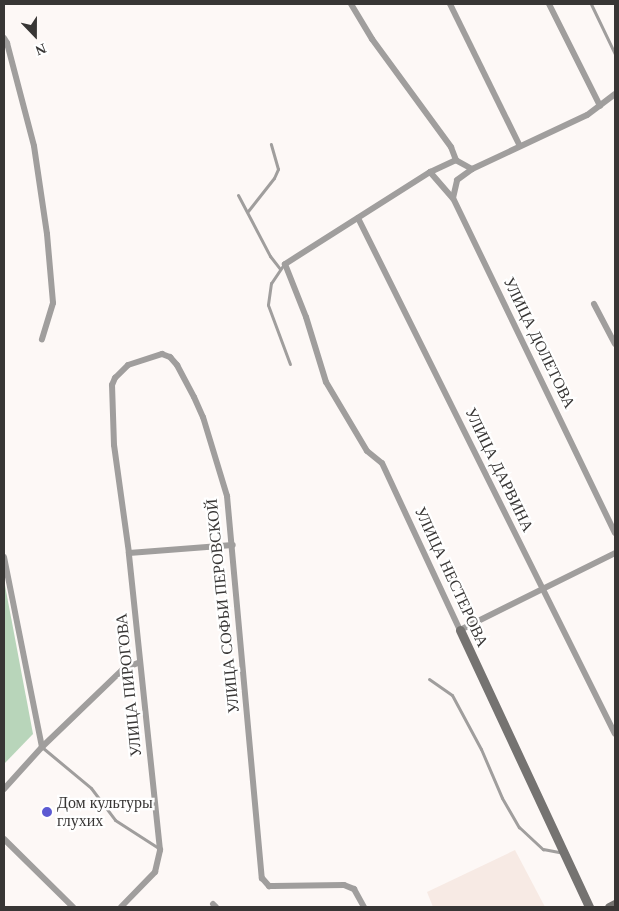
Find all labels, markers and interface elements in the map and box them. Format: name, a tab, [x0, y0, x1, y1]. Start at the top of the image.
north arrow	[10, 10, 60, 60]
text: N	[33, 41, 48, 58]
street label: УЛИЦА ДОЛЕТОВА	[499, 274, 579, 412]
street label: УЛИЦА ДАРВИНА	[461, 405, 537, 535]
street label: УЛИЦА СОФЬИ ПЕРОВСКОЙ	[202, 498, 244, 714]
street label: УЛИЦА НЕСТЕРОВА	[410, 504, 492, 650]
street label: УЛИЦА ПИРОГОВА	[112, 612, 146, 758]
place label: Дом культуры глухих	[57, 793, 153, 831]
marker: Дом культуры глухих	[41, 806, 53, 818]

